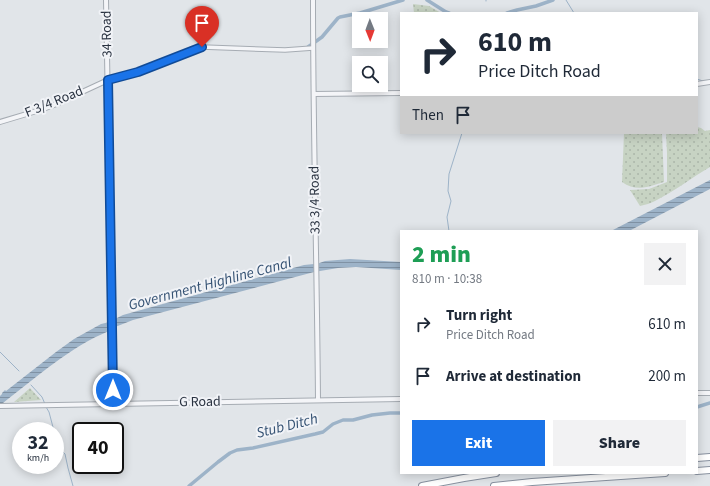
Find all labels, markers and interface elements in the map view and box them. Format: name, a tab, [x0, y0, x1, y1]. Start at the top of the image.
pin	[185, 6, 219, 47]
street label: 34 Road	[97, 10, 117, 58]
icon: arrive	[191, 12, 213, 34]
north arrow	[352, 12, 388, 48]
map controls	[352, 12, 388, 92]
text: 610 m	[478, 22, 552, 62]
icon: right	[412, 28, 464, 80]
button: search	[352, 56, 388, 92]
text: Price Ditch Road	[478, 59, 601, 84]
street label: F 3/4 Road	[22, 81, 86, 123]
icon: arrive	[452, 104, 474, 126]
text: Then	[412, 105, 444, 126]
street label: 33 3/4 Road	[304, 166, 326, 234]
text: 2 min	[412, 237, 471, 272]
button: close	[644, 243, 686, 285]
water label: Government Highline Canal	[126, 252, 294, 316]
text: 810 m · 10:38	[412, 270, 482, 288]
text: Turn right	[446, 305, 512, 326]
icon: right	[412, 313, 434, 335]
text: 610 m	[648, 314, 686, 335]
text: Price Ditch Road	[446, 326, 535, 344]
icon: arrive	[412, 365, 434, 387]
text: Arrive at destination	[446, 366, 581, 387]
text: 200 m	[648, 366, 686, 387]
position arrow	[92, 369, 134, 411]
street label: G Road	[179, 392, 221, 412]
water label: Stub Ditch	[254, 408, 320, 444]
button: Exit	[412, 420, 545, 466]
button: Share	[553, 420, 686, 466]
speed limit sign: 40	[72, 422, 124, 474]
text: 32	[27, 429, 49, 457]
text: km/h	[27, 451, 49, 465]

